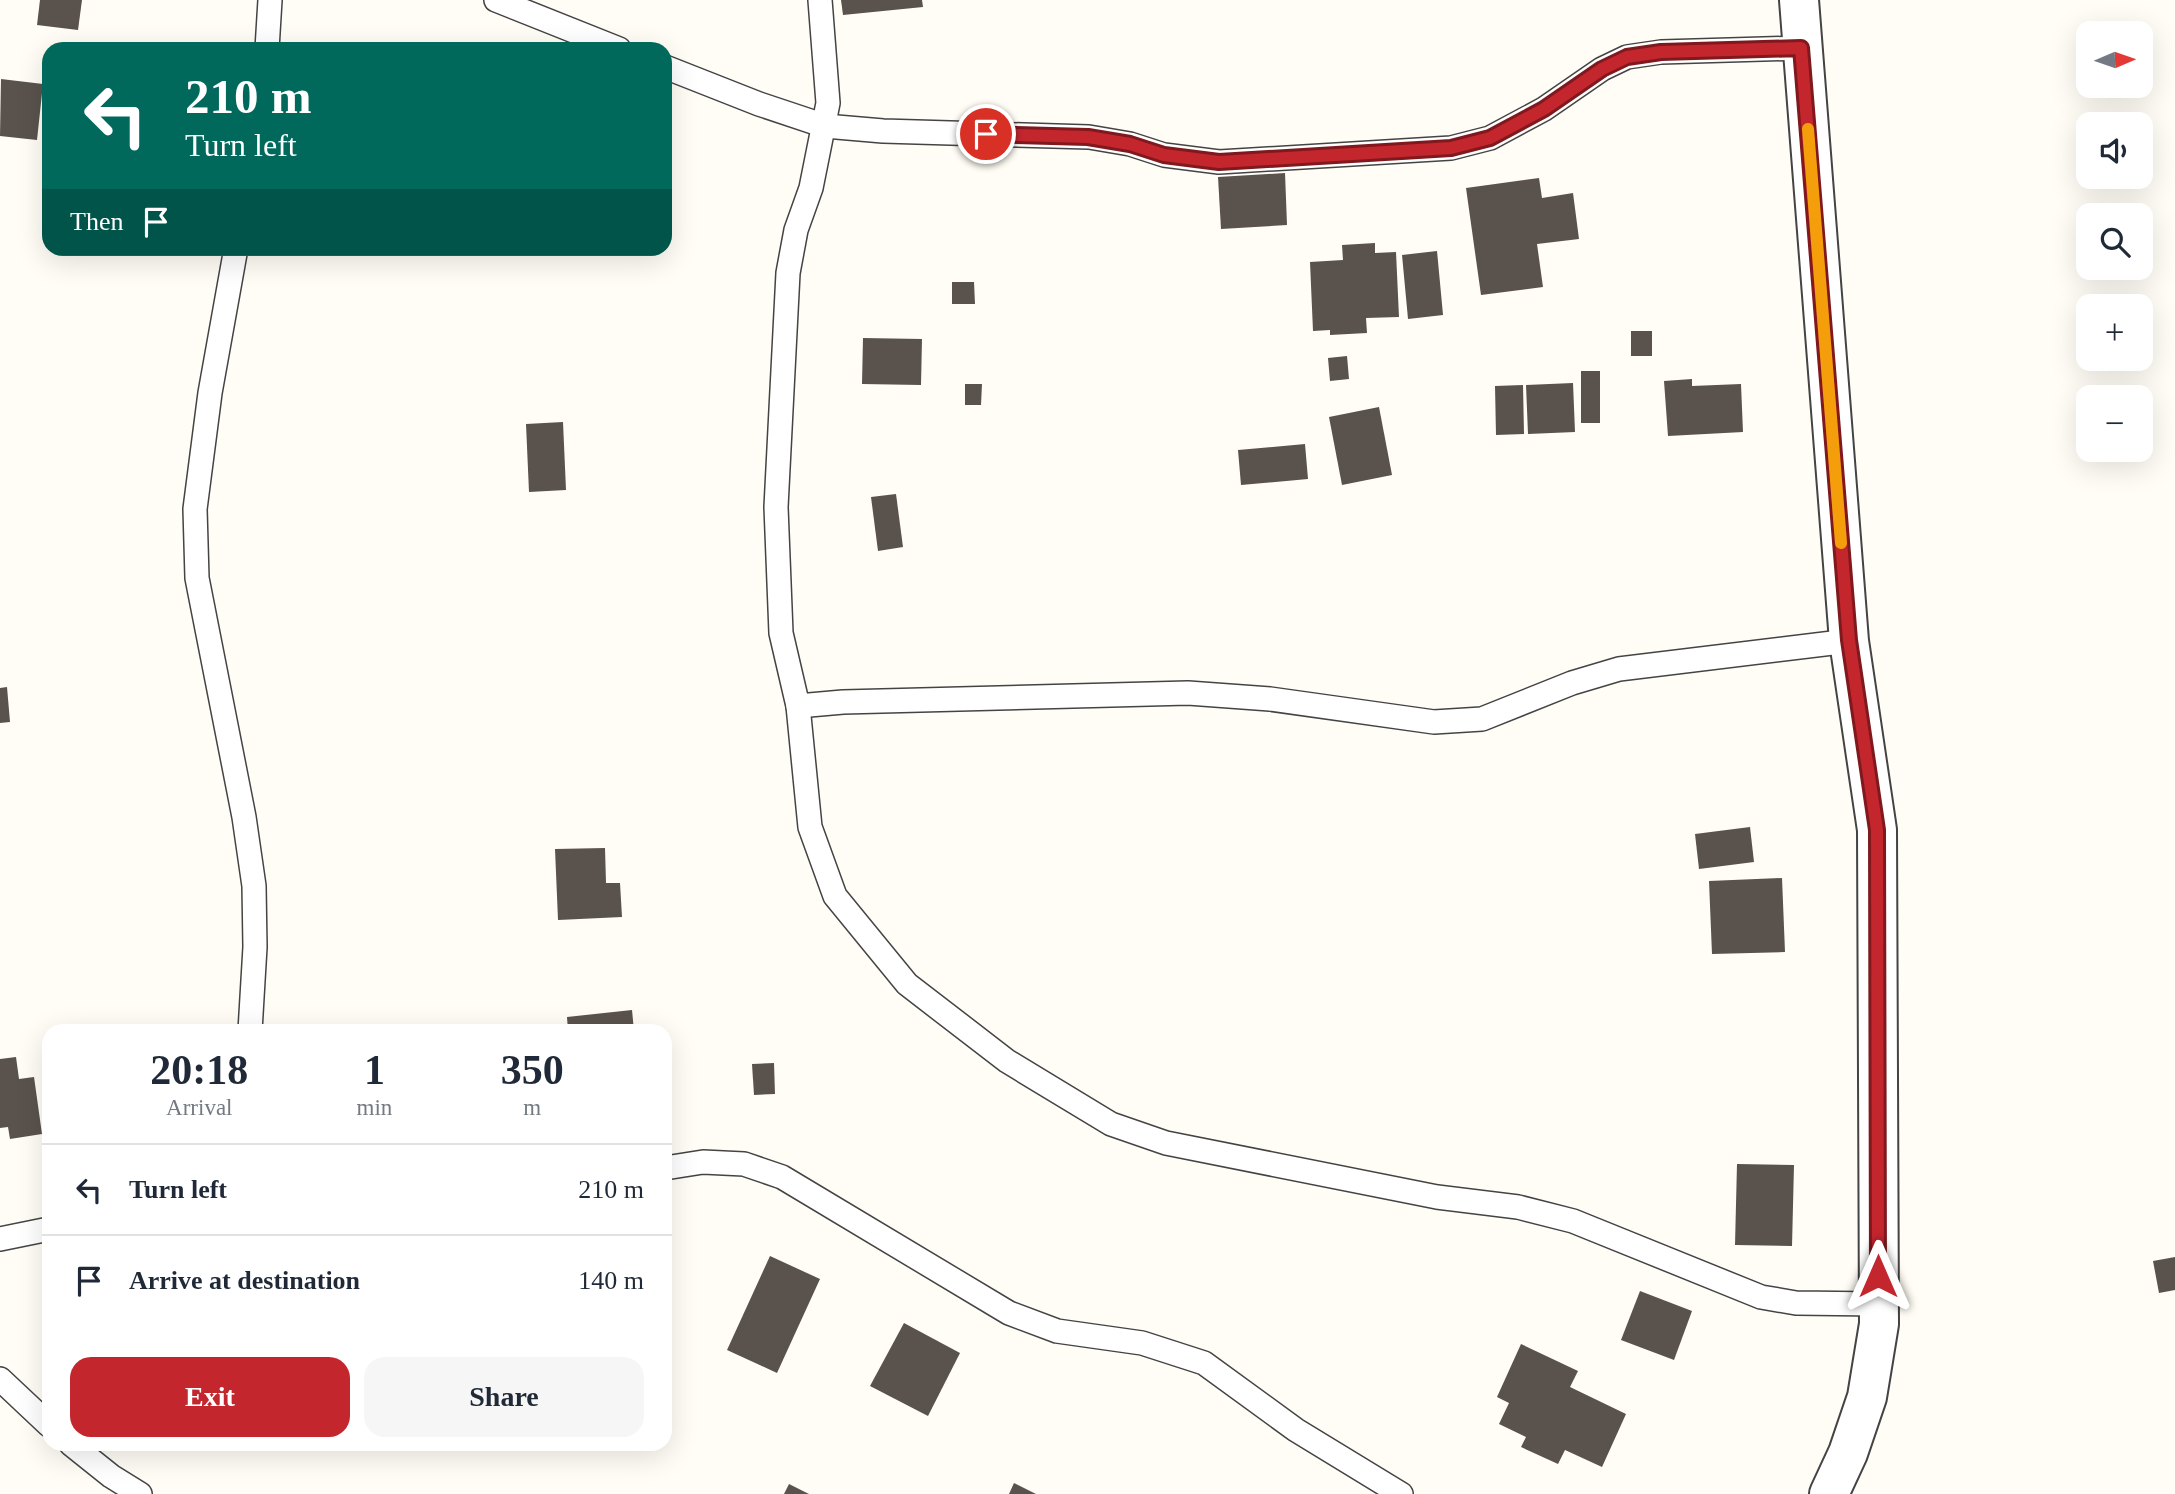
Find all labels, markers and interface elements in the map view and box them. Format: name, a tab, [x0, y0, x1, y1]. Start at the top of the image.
north arrow	[2076, 21, 2152, 98]
map controls	[2076, 21, 2153, 462]
text: 210 m	[185, 69, 312, 124]
icon: left	[70, 70, 161, 161]
pin	[956, 104, 1016, 164]
button: sound	[2076, 112, 2153, 189]
icon: arrive	[967, 115, 1005, 153]
text: Turn left	[185, 127, 297, 163]
icon: arrive	[137, 203, 175, 241]
button: search	[2076, 203, 2153, 280]
text: Then	[70, 207, 123, 236]
button: +	[2076, 294, 2153, 371]
button: −	[2076, 385, 2153, 462]
text: 20:18	[150, 1047, 248, 1093]
text: 1	[364, 1047, 385, 1093]
text: 350	[501, 1047, 564, 1093]
text: Arrival	[166, 1095, 233, 1120]
text: min	[357, 1095, 392, 1120]
text: m	[523, 1095, 541, 1120]
icon: left	[70, 1171, 108, 1209]
text: Turn left	[129, 1175, 227, 1204]
text: 210 m	[578, 1175, 644, 1204]
position arrow	[1841, 1239, 1915, 1313]
icon: arrive	[70, 1262, 108, 1300]
text: Arrive at destination	[129, 1266, 360, 1295]
text: 140 m	[578, 1266, 644, 1295]
button: Exit	[70, 1357, 350, 1437]
button: Share	[364, 1357, 644, 1437]

